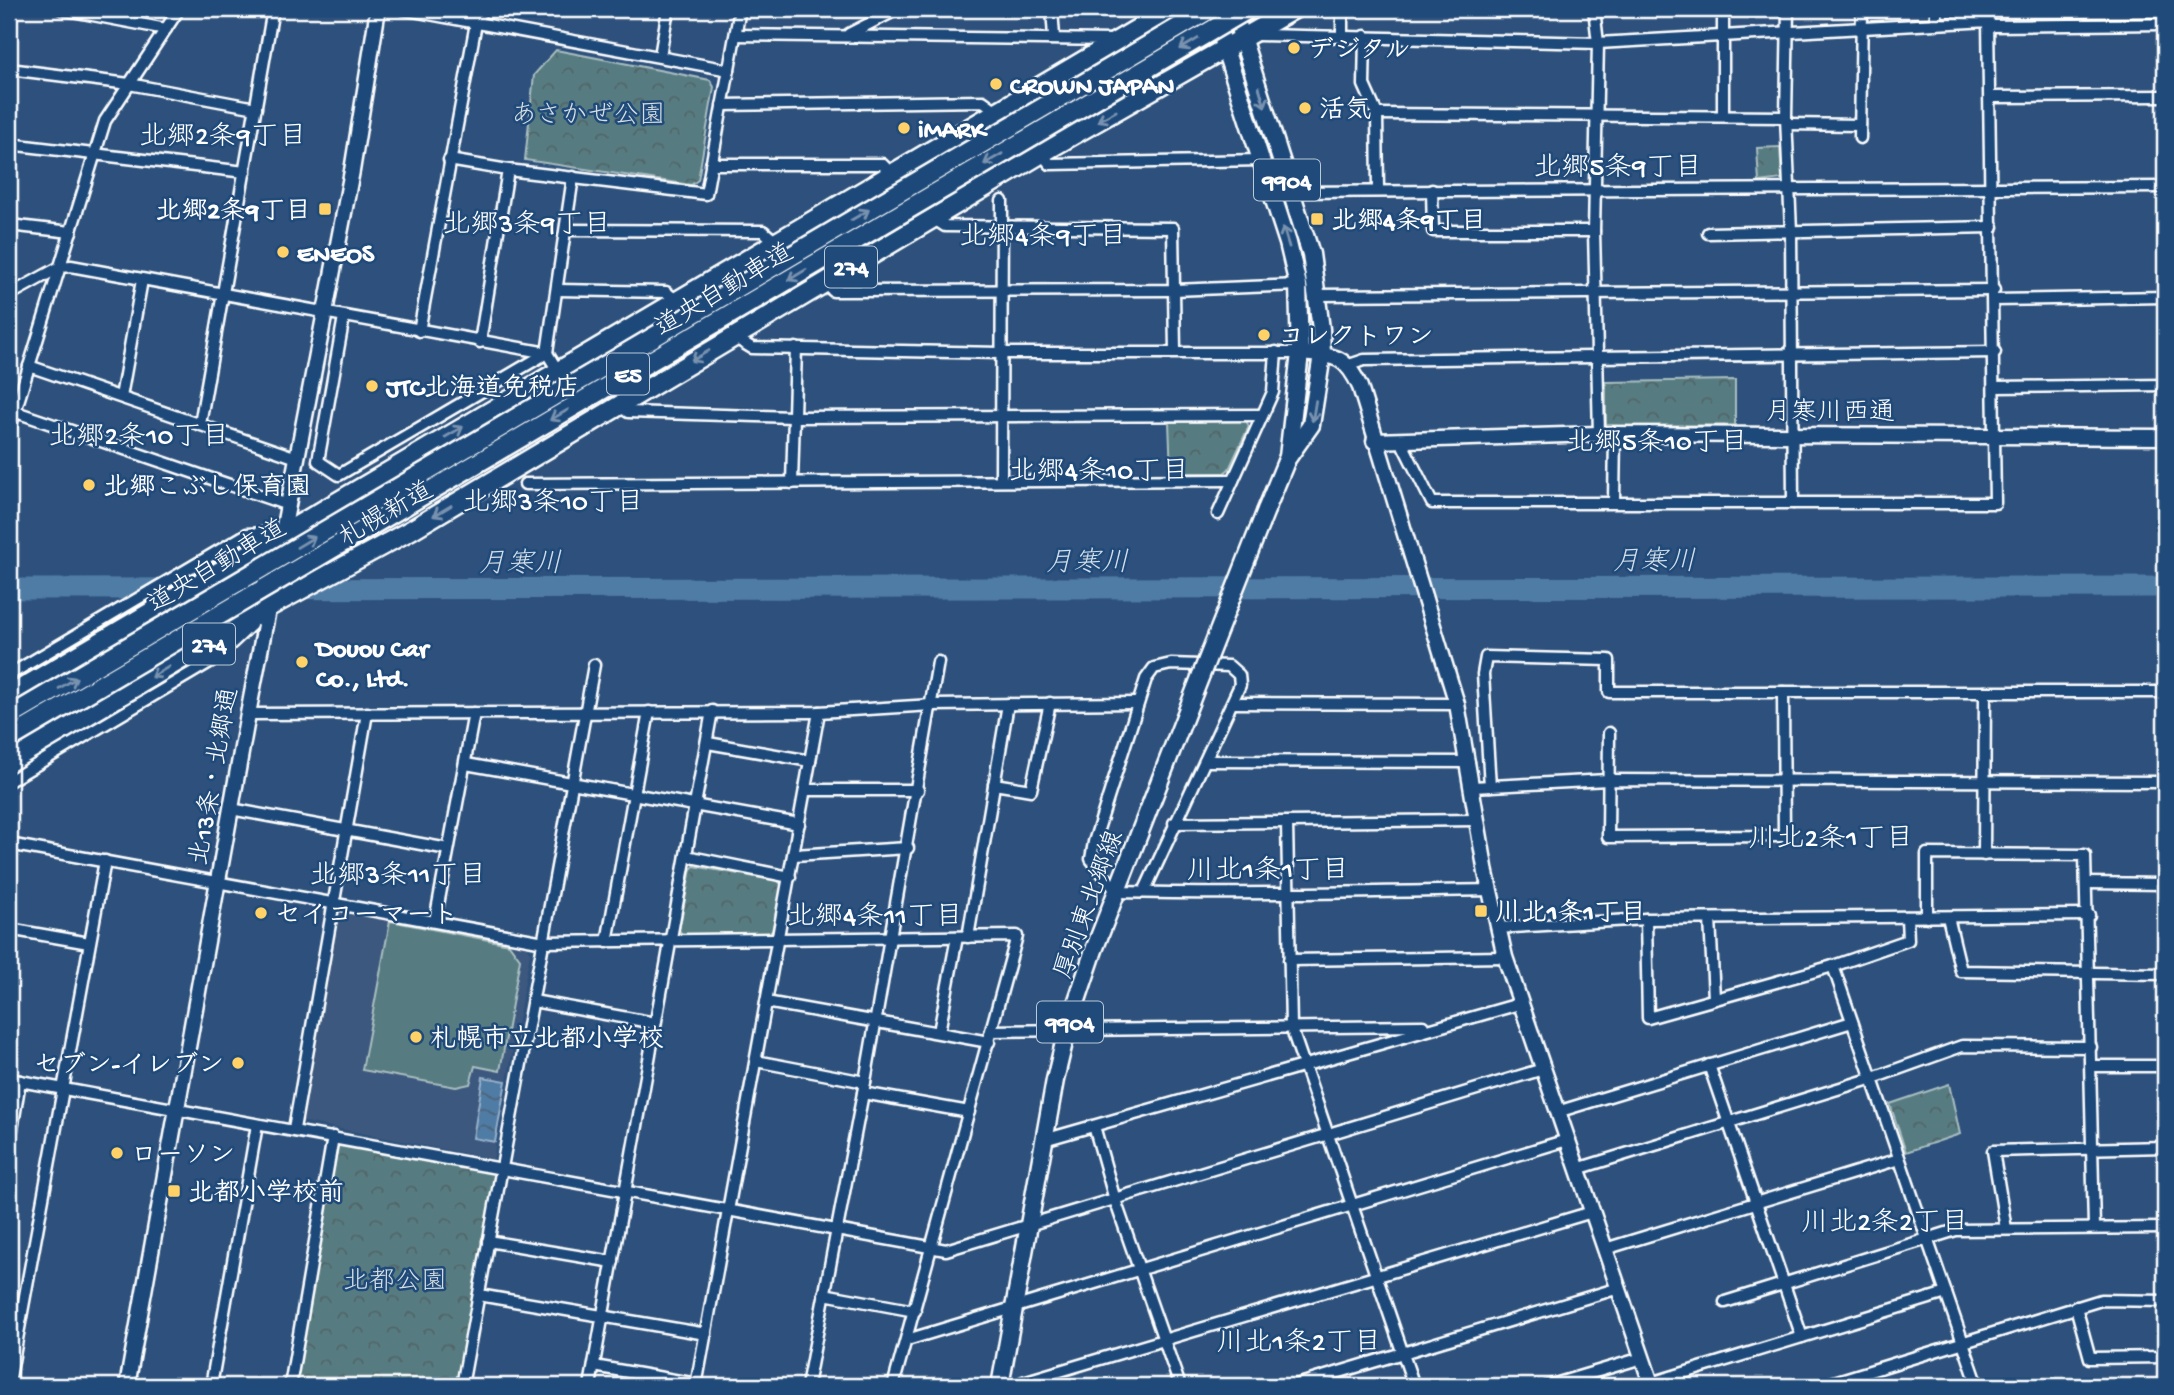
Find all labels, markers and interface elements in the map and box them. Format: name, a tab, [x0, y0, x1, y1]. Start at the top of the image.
place label: デジタル	[1308, 36, 1410, 68]
one-way arrow	[1179, 37, 1199, 51]
marker: デジタル	[1286, 40, 1302, 56]
place label: CROWN JAPAN	[1010, 73, 1174, 104]
marker: CROWN JAPAN	[988, 76, 1004, 92]
one-way arrow	[1256, 86, 1269, 108]
place label: 活気	[1319, 95, 1371, 128]
marker: 活気	[1297, 100, 1313, 116]
park label: あさかぜ公園	[511, 101, 665, 133]
one-way arrow	[1098, 109, 1118, 123]
place label: iMARK	[918, 117, 989, 148]
marker: iMARK	[896, 120, 912, 136]
district label: 北郷2条9丁目	[139, 121, 307, 155]
one-way arrow	[983, 152, 1003, 166]
district label: 北郷5条9丁目	[1534, 152, 1702, 186]
road number: 9904	[1254, 160, 1320, 200]
place label: 北郷2条9丁目	[155, 196, 311, 229]
marker: 北郷2条9丁目	[317, 201, 333, 217]
place label: 北郷4条9丁目	[1331, 206, 1486, 239]
one-way arrow	[850, 208, 870, 222]
district label: 北郷3条9丁目	[443, 209, 611, 243]
marker: 北郷4条9丁目	[1309, 211, 1325, 227]
district label: 北郷4条9丁目	[959, 221, 1127, 255]
one-way arrow	[1278, 227, 1291, 249]
street label: 道央自動車道	[649, 237, 800, 345]
place label: ENEOS	[297, 241, 375, 272]
marker: ENEOS	[275, 244, 291, 260]
road number: 274	[825, 246, 877, 288]
one-way arrow	[787, 268, 807, 282]
place label: コレクトワン	[1278, 324, 1433, 355]
marker: コレクトワン	[1256, 327, 1272, 343]
one-way arrow	[691, 349, 711, 363]
road number: E5	[607, 354, 649, 394]
place label: JTC北海道免税店	[385, 373, 580, 406]
marker: JTC北海道免税店	[364, 378, 380, 394]
street label: 月寒川西通	[1765, 398, 1895, 430]
one-way arrow	[1307, 399, 1320, 422]
one-way arrow	[549, 408, 569, 422]
district label: 北郷2条10丁目	[49, 421, 229, 455]
one-way arrow	[443, 425, 463, 439]
district label: 北郷5条10丁目	[1566, 427, 1748, 461]
district label: 北郷4条10丁目	[1009, 456, 1189, 490]
place label: 北郷こぶし保育園	[103, 472, 311, 505]
street label: 札幌新道	[334, 476, 440, 555]
marker: 北郷こぶし保育園	[81, 477, 97, 493]
district label: 北郷3条10丁目	[462, 487, 644, 521]
one-way arrow	[433, 504, 453, 518]
street label: 道央自動車道	[142, 513, 293, 621]
one-way arrow	[295, 535, 315, 549]
water label: 月寒川	[1612, 546, 1696, 580]
water label: 月寒川	[1045, 547, 1129, 581]
water label: 月寒川	[478, 548, 562, 582]
road number: 274	[183, 624, 235, 664]
place label: Douou Car Co., Ltd.	[314, 636, 431, 697]
marker: Douou Car Co., Ltd.	[294, 654, 310, 670]
one-way arrow	[151, 666, 171, 680]
one-way arrow	[57, 675, 77, 689]
street label: 北13条・北郷通	[185, 685, 247, 868]
district label: 川北2条1丁目	[1748, 823, 1914, 857]
street label: 厚別東北郷線	[1048, 826, 1132, 984]
district label: 川北1条1丁目	[1187, 855, 1349, 889]
district label: 北郷3条11丁目	[309, 860, 487, 894]
place label: 川北1条1丁目	[1495, 898, 1646, 931]
district label: 北郷4条11丁目	[787, 901, 963, 935]
place label: セイコーマート	[275, 902, 458, 933]
marker: 川北1条1丁目	[1473, 903, 1489, 919]
marker: セイコーマート	[253, 905, 269, 921]
road number: 9904	[1037, 1002, 1103, 1042]
place label: 札幌市立北都小学校	[430, 1024, 664, 1057]
marker: 札幌市立北都小学校	[408, 1029, 424, 1045]
place label: セブン-イレブン	[34, 1051, 224, 1083]
marker: セブン-イレブン	[230, 1055, 246, 1071]
place label: ローソン	[131, 1142, 235, 1173]
marker: ローソン	[109, 1145, 125, 1161]
place label: 北都小学校前	[188, 1178, 344, 1211]
marker: 北都小学校前	[166, 1183, 182, 1199]
district label: 川北2条2丁目	[1801, 1207, 1969, 1241]
park label: 北都公園	[343, 1267, 447, 1299]
district label: 川北1条2丁目	[1216, 1327, 1382, 1361]

